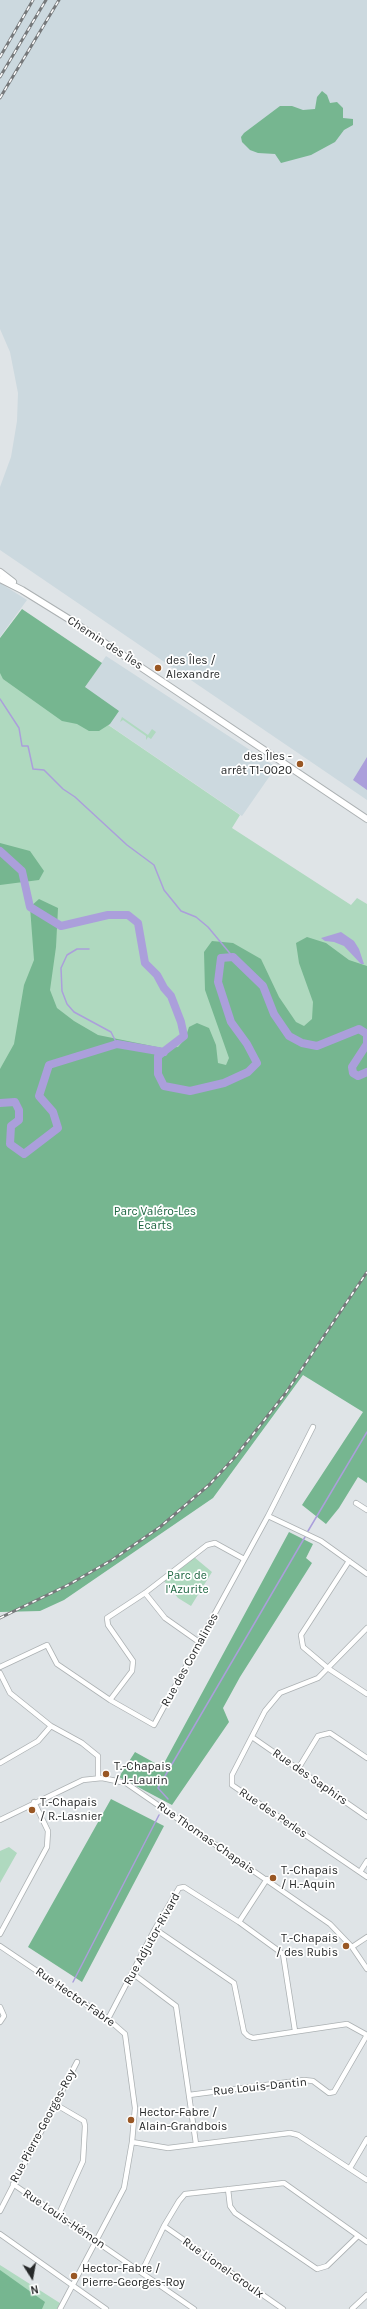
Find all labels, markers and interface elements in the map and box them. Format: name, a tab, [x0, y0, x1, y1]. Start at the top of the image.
street label: Chemin des Îles	[64, 613, 146, 673]
place label: des Îles / Alexandre	[166, 654, 220, 682]
marker: des Îles / Alexandre	[153, 663, 163, 673]
place label: des Îles - arrêt T1-0020	[221, 750, 292, 778]
marker: des Îles - arrêt T1-0020	[295, 759, 305, 769]
park label: Parc Valéro-Les Écarts	[114, 1205, 196, 1233]
park label: Parc de l'Azurite	[165, 1569, 209, 1597]
street label: Rue des Cornalines	[158, 1611, 222, 1709]
street label: Rue des Saphirs	[270, 1746, 350, 1808]
place label: T.-Chapais / J.-Laurin	[114, 1760, 171, 1788]
marker: T.-Chapais / J.-Laurin	[101, 1769, 111, 1779]
street label: Rue des Perles	[236, 1785, 310, 1841]
place label: T.-Chapais / R.-Lasnier	[40, 1796, 102, 1824]
street label: Rue Thomas-Chapais	[154, 1799, 258, 1877]
marker: T.-Chapais / R.-Lasnier	[27, 1805, 37, 1815]
place label: T.-Chapais / H.-Aquin	[281, 1864, 338, 1892]
marker: T.-Chapais / H.-Aquin	[268, 1873, 278, 1883]
street label: Rue Adjutor-Rivard	[121, 1890, 183, 1988]
place label: T.-Chapais / des Rubis	[276, 1932, 338, 1960]
marker: T.-Chapais / des Rubis	[341, 1941, 351, 1951]
street label: Rue Hector-Fabre	[32, 1964, 118, 2030]
street label: Rue Pierre-Georges-Roy	[7, 2067, 79, 2185]
street label: Rue Louis-Dantin	[212, 2075, 308, 2099]
place label: Hector-Fabre / Alain-Grandbois	[139, 2106, 227, 2134]
marker: Hector-Fabre / Alain-Grandbois	[126, 2115, 136, 2125]
street label: Rue Louis-Hémon	[20, 2186, 108, 2252]
street label: Rue Lionel-Groulx	[180, 2235, 266, 2301]
north arrow	[12, 2257, 52, 2297]
place label: Hector-Fabre / Pierre-Georges-Roy	[82, 2262, 185, 2290]
marker: Hector-Fabre / Pierre-Georges-Roy	[69, 2271, 79, 2281]
text: N	[29, 2282, 40, 2296]

